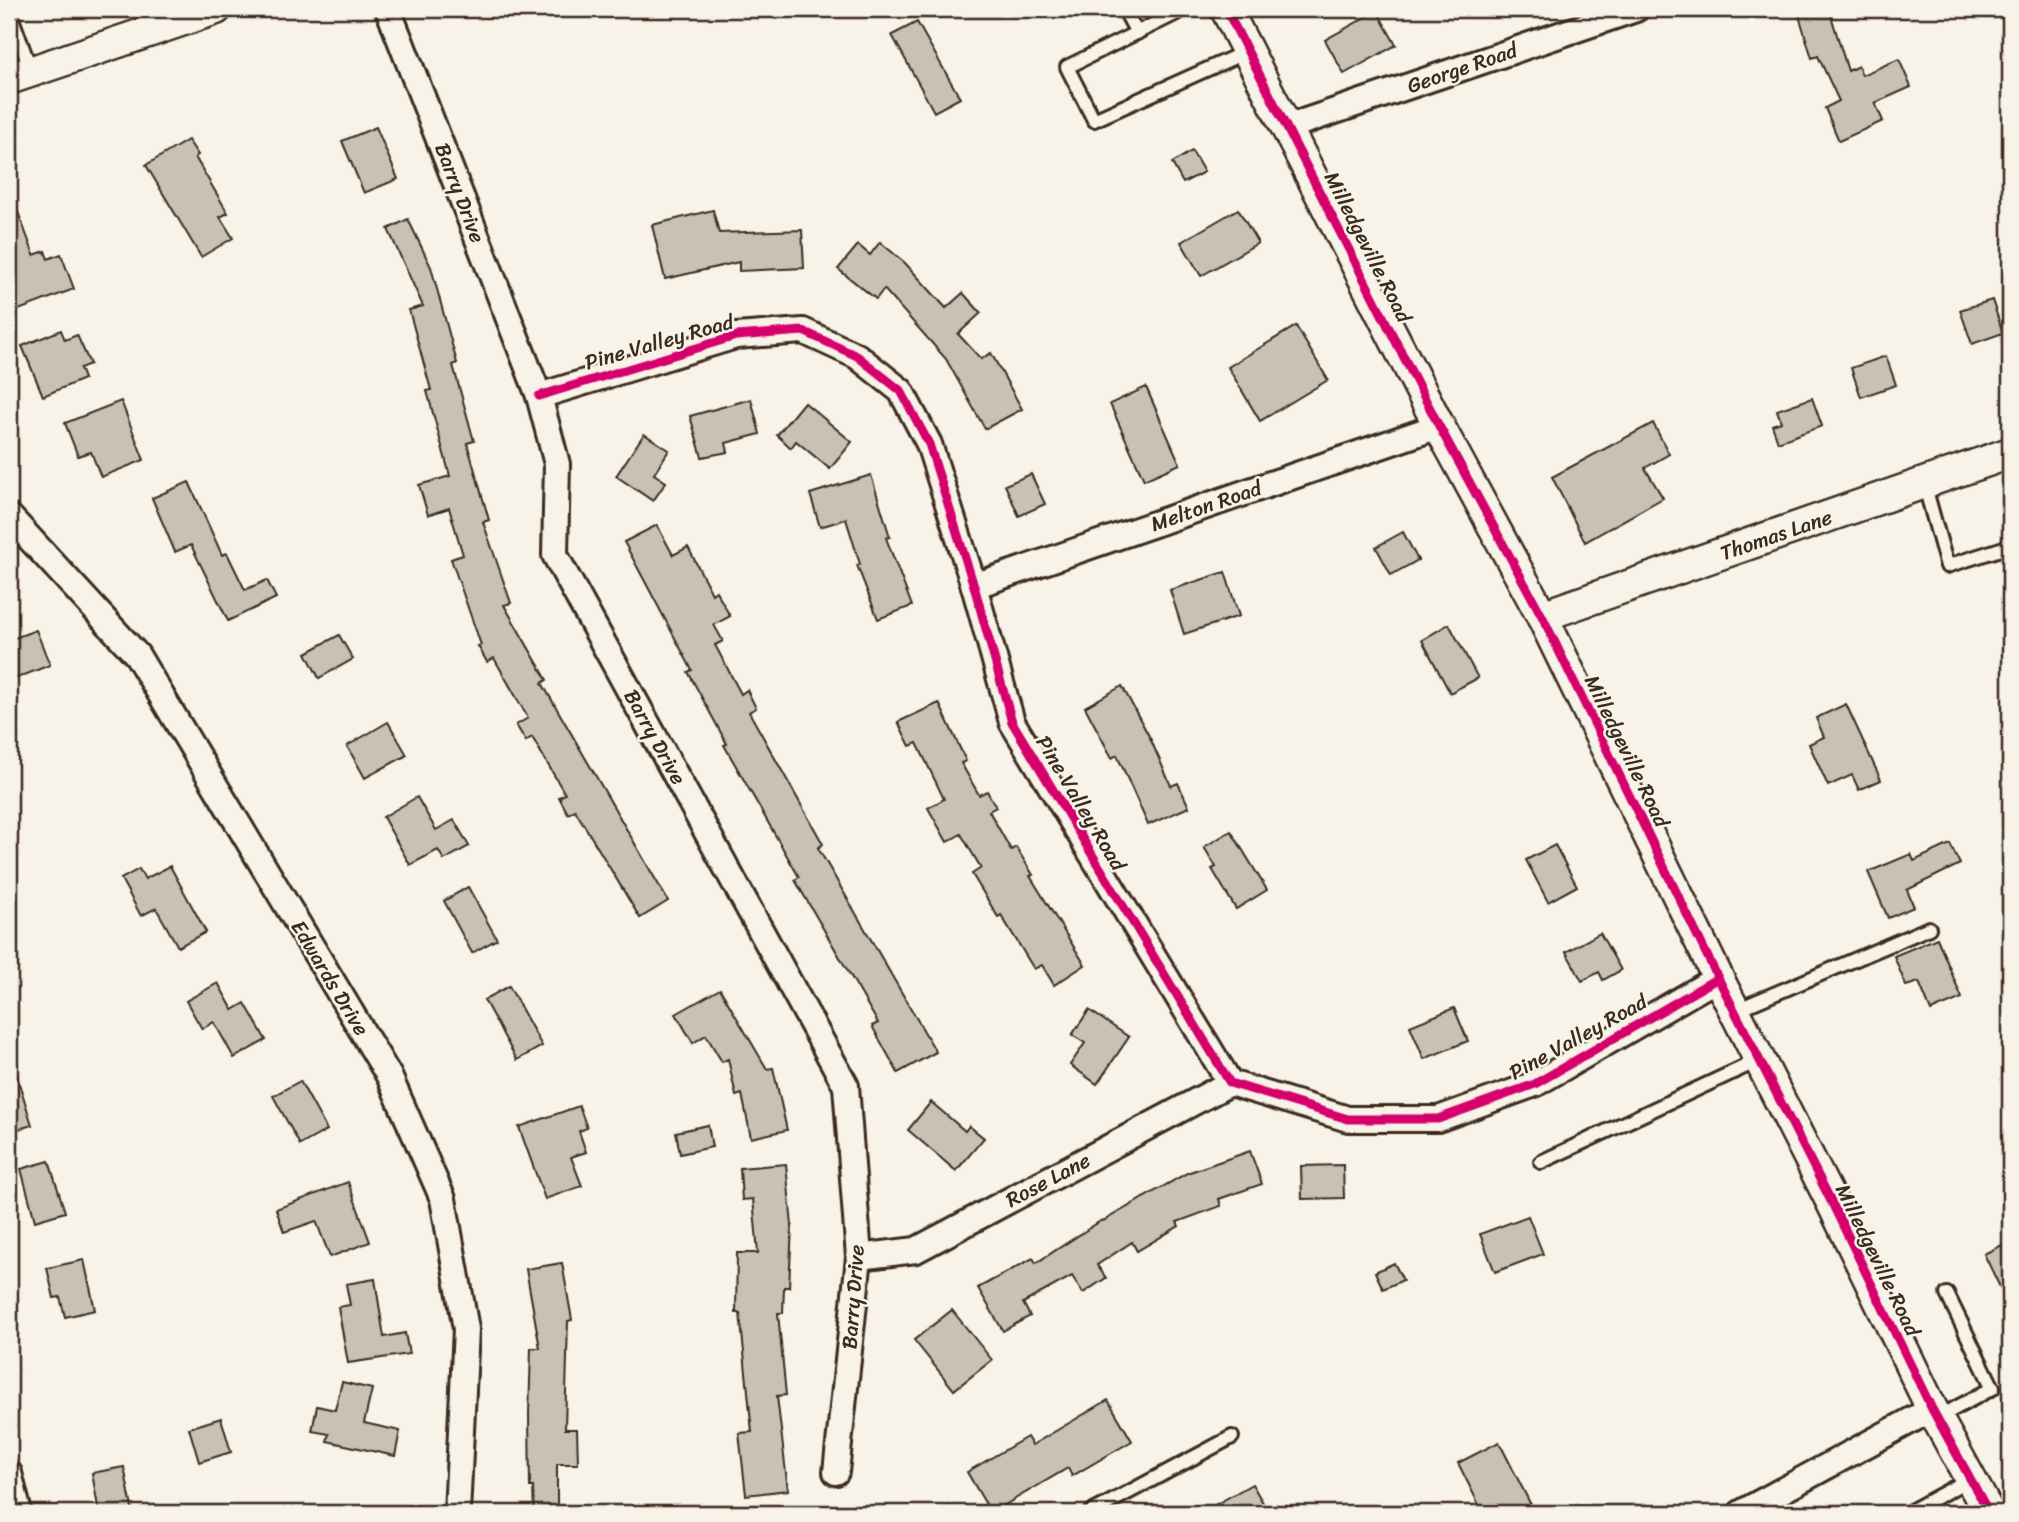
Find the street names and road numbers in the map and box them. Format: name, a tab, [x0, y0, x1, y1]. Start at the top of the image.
street label: George Road	[1402, 31, 1524, 105]
street label: Barry Drive	[423, 137, 497, 249]
street label: Milledgeville Road	[1313, 164, 1423, 331]
street label: Pine Valley Road	[580, 302, 740, 381]
street label: Melton Road	[1145, 469, 1269, 543]
street label: Thomas Lane	[1715, 498, 1837, 572]
street label: Milledgeville Road	[1574, 668, 1681, 836]
street label: Barry Drive	[613, 682, 697, 792]
street label: Pine Valley Road	[1025, 728, 1138, 880]
street label: Edwards Drive	[280, 912, 380, 1044]
street label: Pine Valley Road	[1502, 982, 1656, 1091]
street label: Rose Lane	[999, 1142, 1098, 1218]
street label: Milledgeville Road	[1825, 1177, 1932, 1345]
street label: Barry Drive	[830, 1243, 876, 1351]

